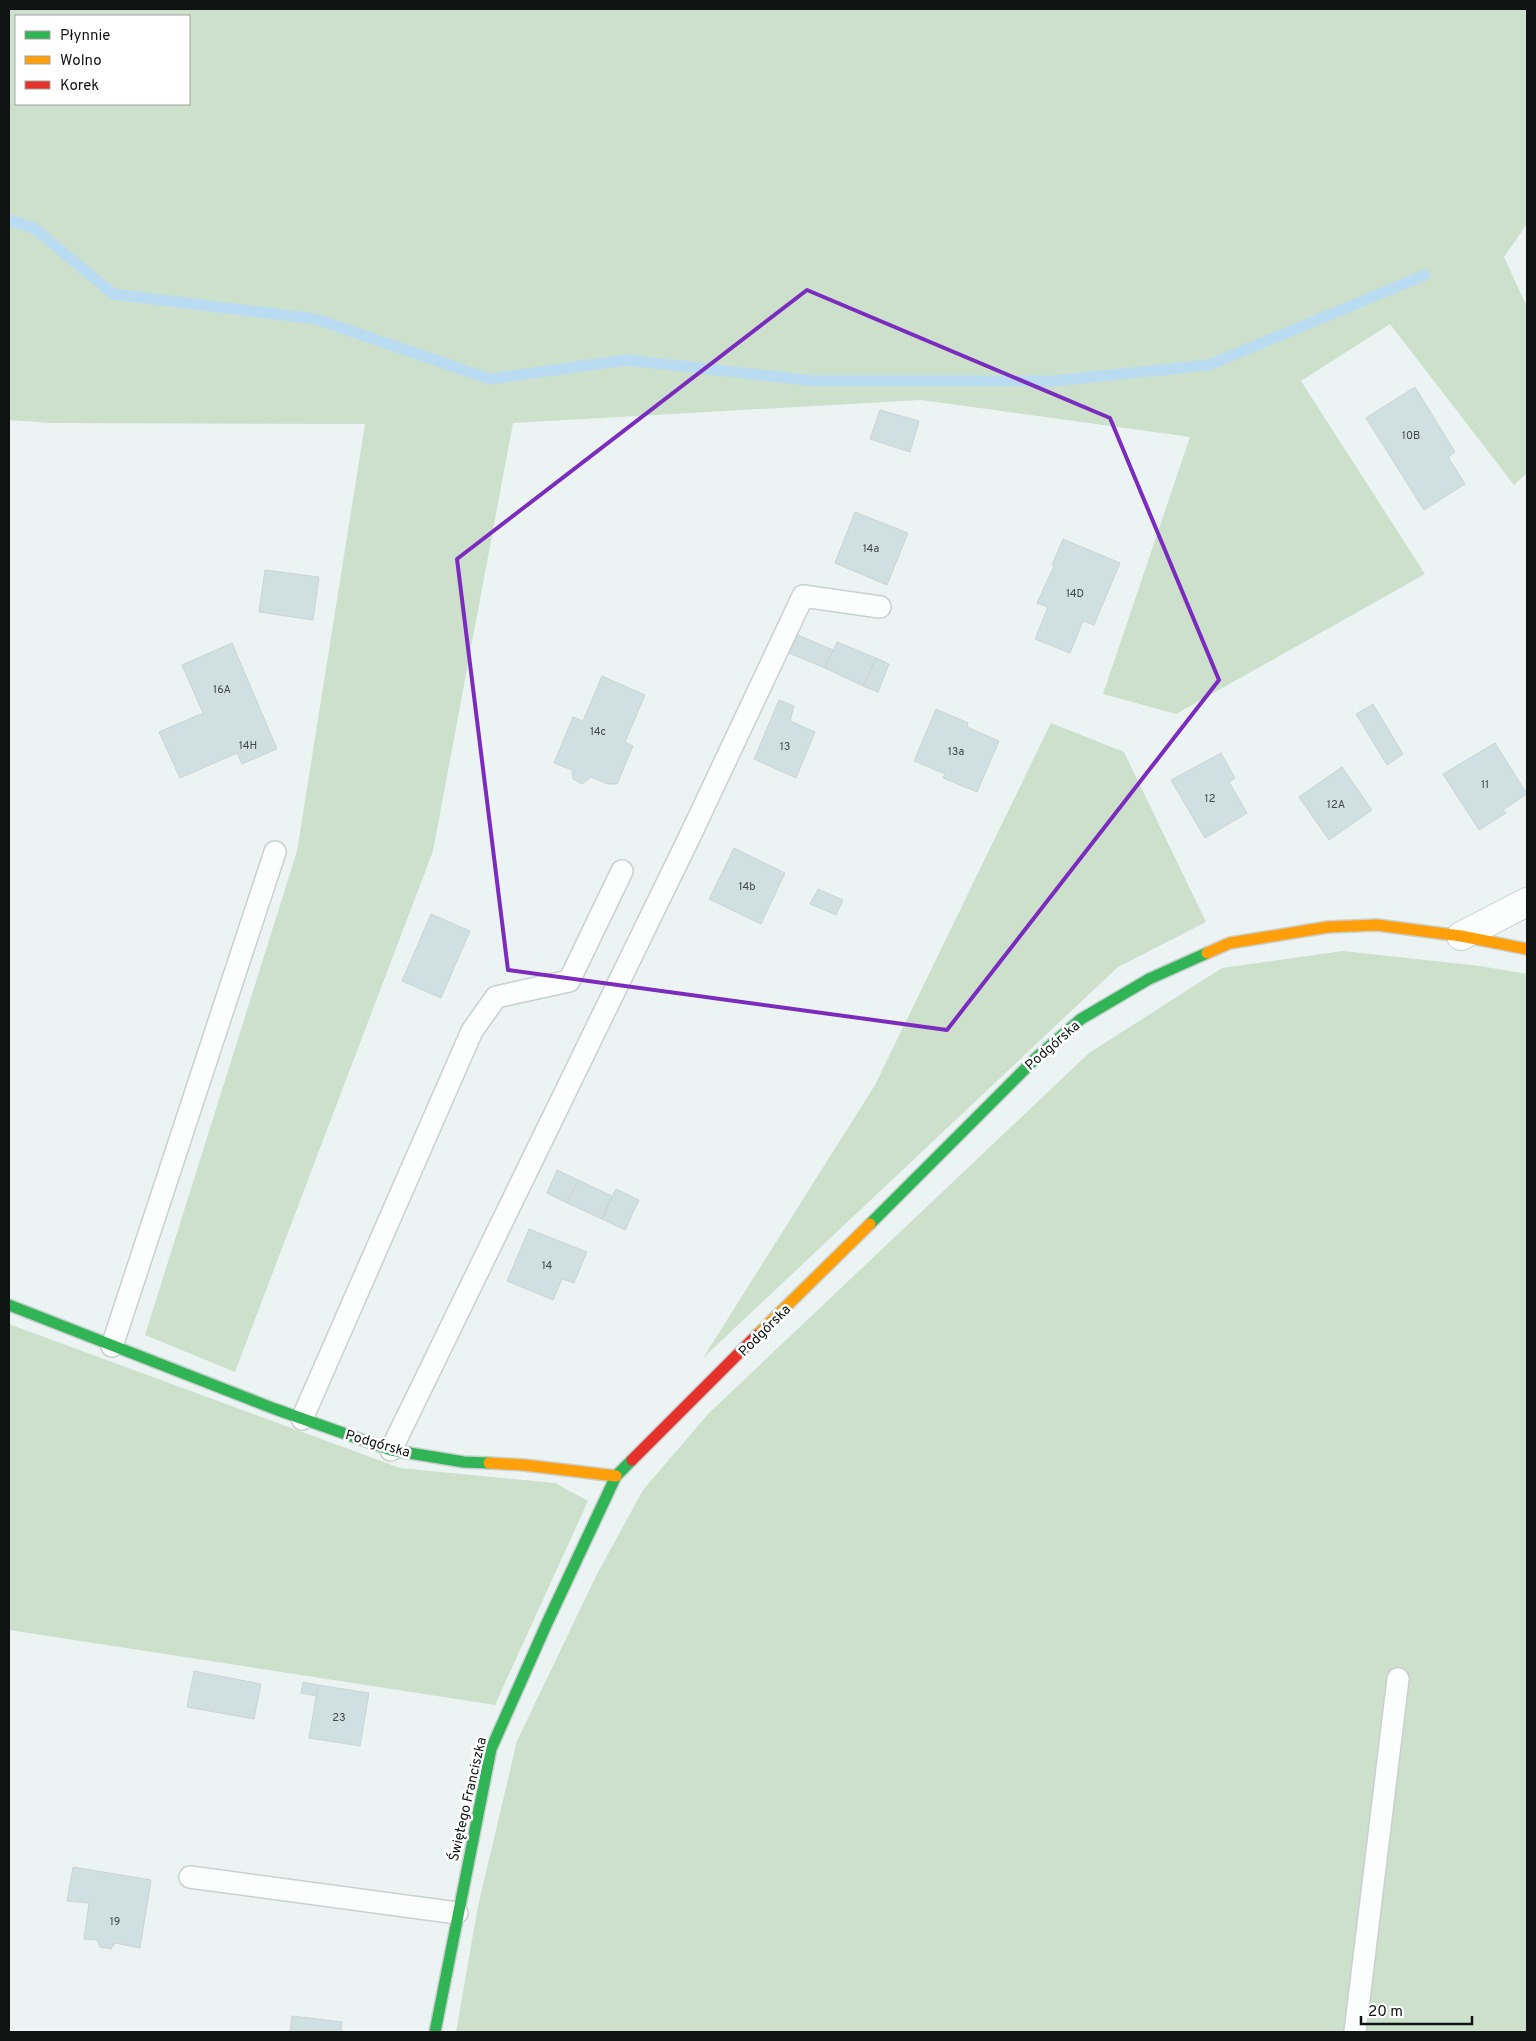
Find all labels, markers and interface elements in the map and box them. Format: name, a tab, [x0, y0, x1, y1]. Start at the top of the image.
legend	[15, 15, 190, 105]
text: Płynnie	[60, 27, 110, 46]
text: Wolno	[60, 52, 102, 71]
text: Korek	[60, 77, 99, 96]
house number: 10B	[1402, 429, 1420, 443]
house number: 14a	[863, 542, 879, 556]
house number: 14D	[1066, 587, 1084, 601]
house number: 16A	[213, 683, 231, 697]
house number: 14c	[590, 725, 606, 739]
house number: 14H	[239, 739, 257, 753]
house number: 13	[780, 740, 790, 754]
house number: 13a	[948, 745, 965, 759]
house number: 11	[1481, 778, 1489, 792]
house number: 12	[1205, 792, 1215, 806]
house number: 12A	[1327, 798, 1345, 812]
house number: 14b	[739, 880, 755, 894]
street label: Podgórska	[1022, 1018, 1084, 1074]
house number: 14	[542, 1259, 553, 1273]
street label: Podgórska	[735, 1301, 795, 1361]
street label: Podgórska	[343, 1427, 412, 1462]
house number: 23	[332, 1711, 346, 1725]
street label: Świętego Franciszka	[445, 1735, 491, 1863]
house number: 19	[110, 1915, 120, 1929]
scale bar	[1361, 1994, 1472, 2026]
text: 20 m	[1368, 2003, 1403, 2022]

